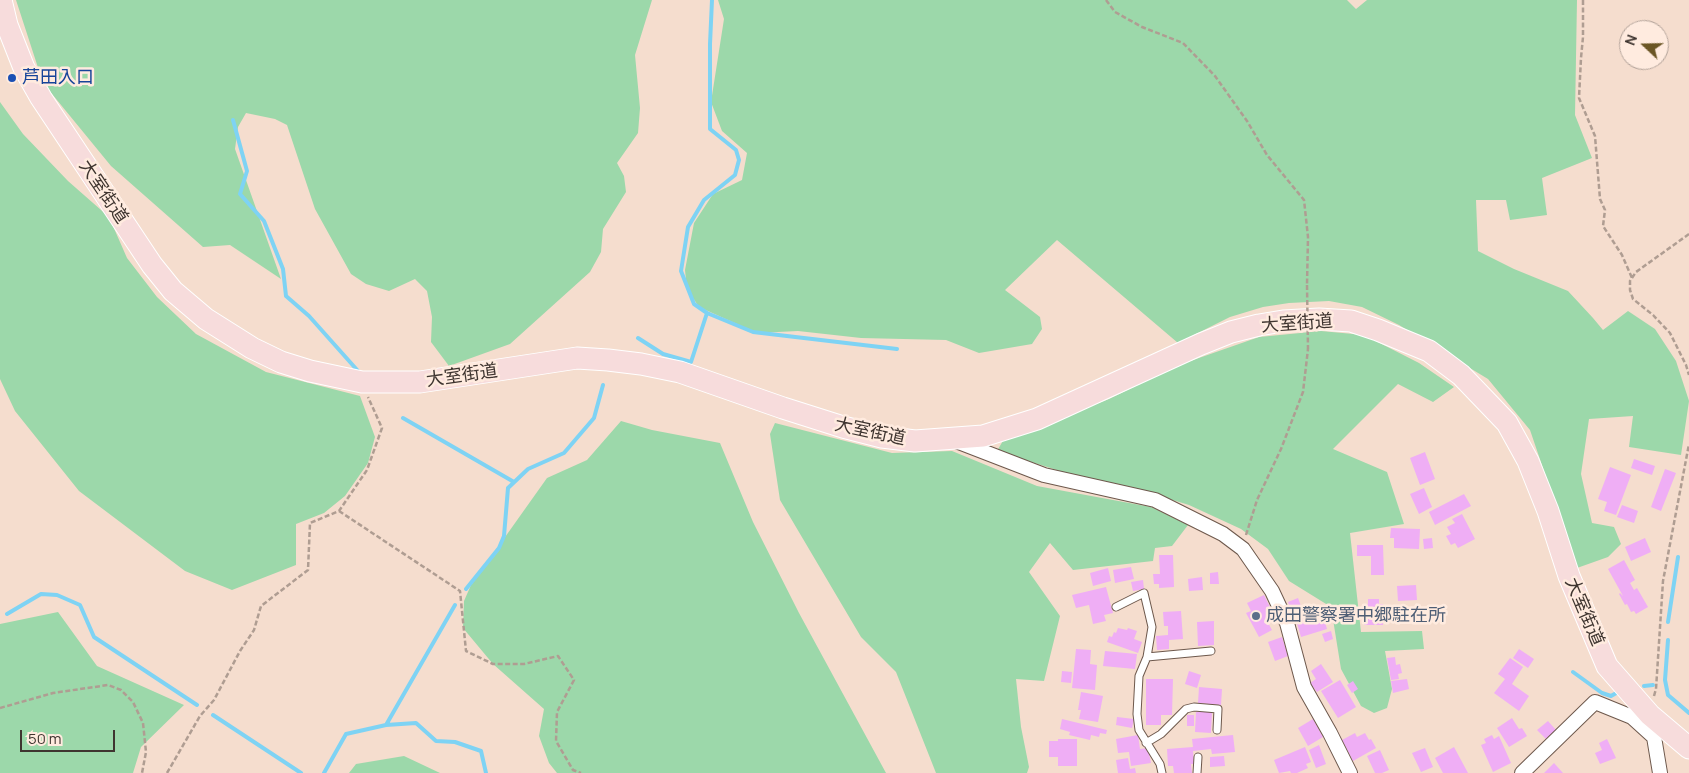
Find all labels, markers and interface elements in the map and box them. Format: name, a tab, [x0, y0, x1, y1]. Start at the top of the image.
north arrow	[1619, 20, 1669, 70]
text: N	[1620, 32, 1641, 48]
place label: 芦田入口	[22, 67, 94, 89]
marker: 芦田入口	[6, 72, 18, 84]
street label: 大室街道	[74, 156, 132, 228]
street label: 大室街道	[1260, 311, 1334, 337]
street label: 大室街道	[425, 360, 499, 392]
street label: 大室街道	[833, 414, 907, 450]
street label: 大室街道	[1560, 575, 1608, 649]
place label: 成田警察署中郷駐在所	[1266, 605, 1446, 627]
marker: 成田警察署中郷駐在所	[1250, 610, 1262, 622]
scale bar	[22, 720, 118, 752]
text: 50 m	[28, 728, 62, 749]

